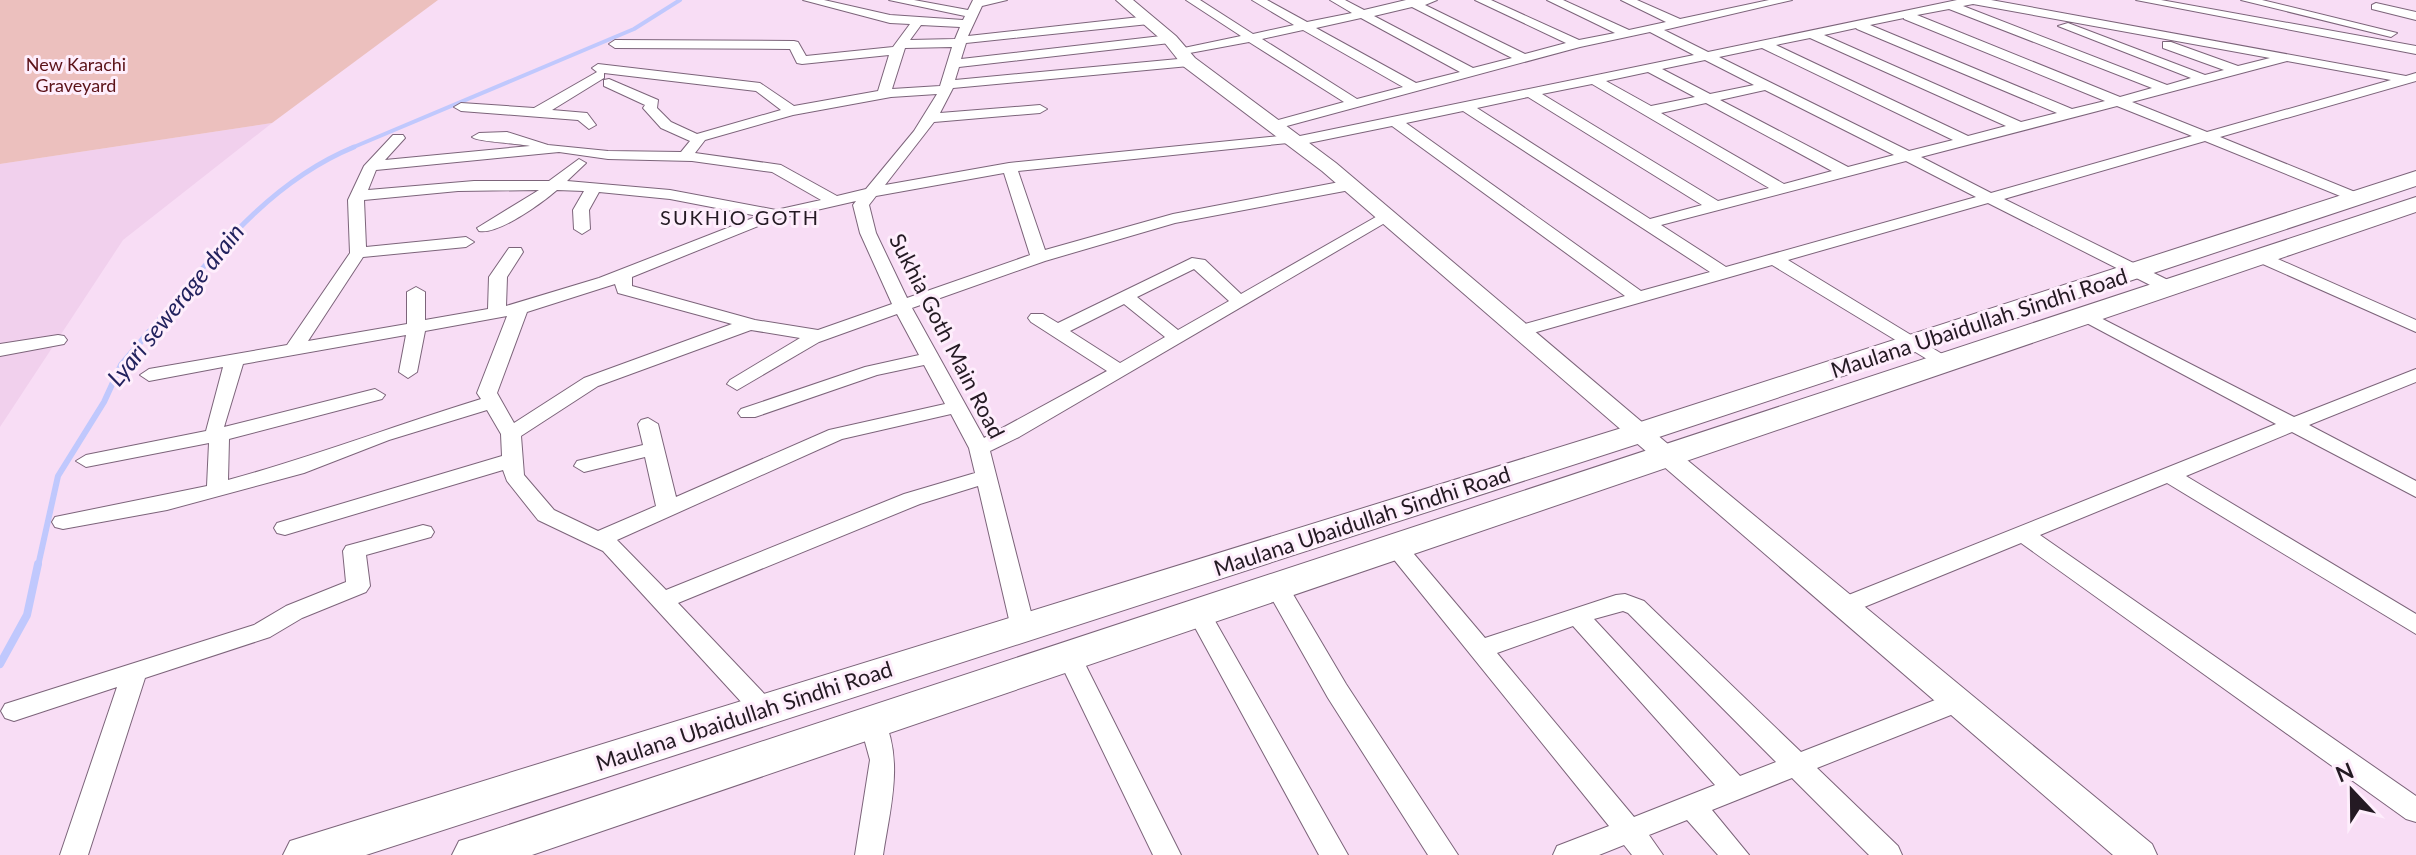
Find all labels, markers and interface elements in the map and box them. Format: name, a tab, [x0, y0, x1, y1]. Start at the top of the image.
park label: New Karachi Graveyard	[26, 53, 126, 96]
district label: SUKHIO GOTH	[660, 205, 820, 229]
water label: Lyari sewerage drain	[100, 217, 249, 391]
street label: Sukhia Goth Main Road	[884, 229, 1011, 443]
street label: Maulana Ubaidullah Sindhi Road	[1827, 262, 2131, 383]
street label: Maulana Ubaidullah Sindhi Road	[1210, 460, 1514, 581]
street label: Maulana Ubaidullah Sindhi Road	[592, 655, 896, 776]
north arrow	[2312, 751, 2392, 831]
text: N	[2331, 756, 2357, 788]

